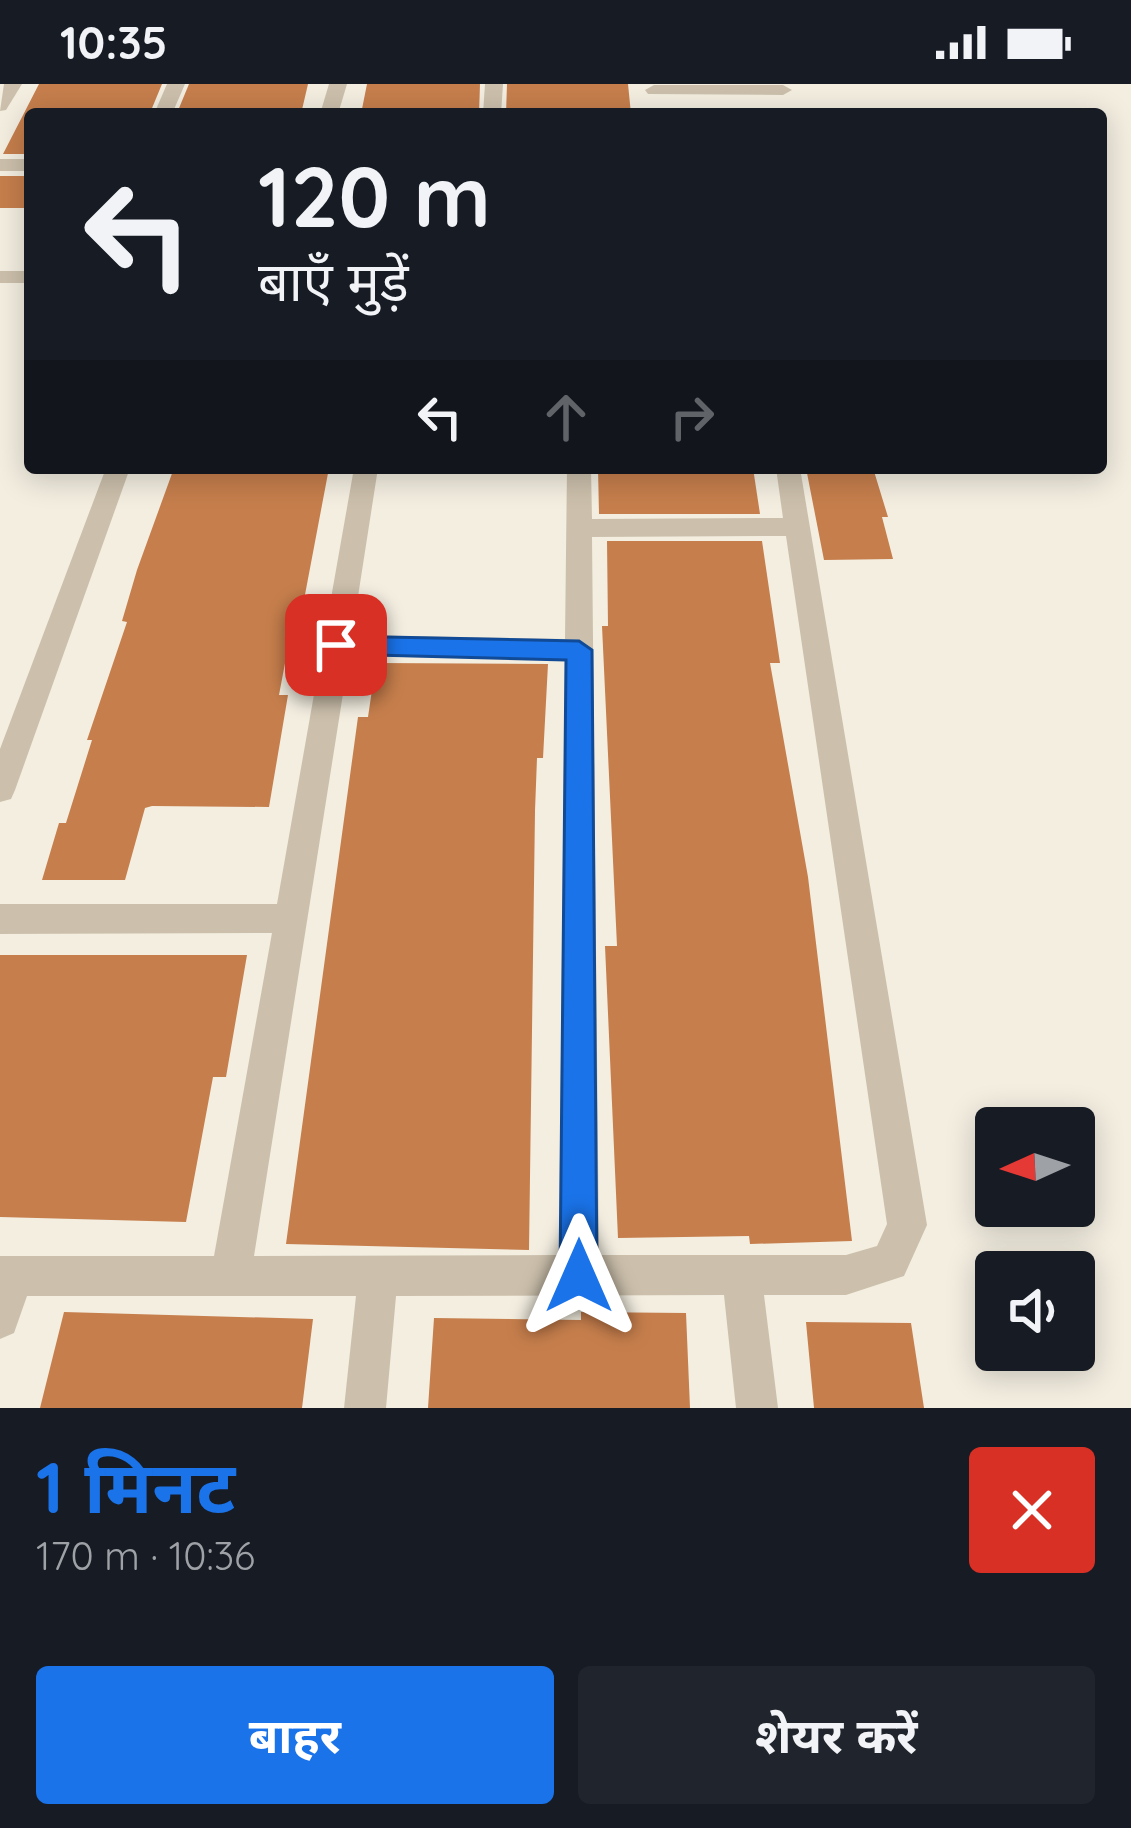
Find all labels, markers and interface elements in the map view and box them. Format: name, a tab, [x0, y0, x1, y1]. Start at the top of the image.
text: 10:35	[60, 14, 168, 70]
text: 120 m	[258, 143, 491, 248]
icon: left	[60, 156, 216, 312]
text: बाएँ मुड़ें	[258, 247, 409, 315]
icon: left	[407, 384, 473, 450]
icon: ahead	[533, 384, 599, 450]
icon: right	[659, 384, 725, 450]
pin	[285, 594, 387, 696]
icon: arrive	[303, 612, 369, 678]
north arrow	[975, 1107, 1095, 1227]
map controls	[975, 1107, 1095, 1371]
position arrow	[516, 1213, 642, 1339]
button: sound	[975, 1251, 1095, 1371]
text: 1 मिनट	[36, 1441, 235, 1531]
button: close	[969, 1447, 1095, 1573]
text: 170 m · 10:36	[36, 1531, 255, 1580]
button: बाहर	[36, 1666, 554, 1804]
button: शेयर करें	[578, 1666, 1095, 1804]

